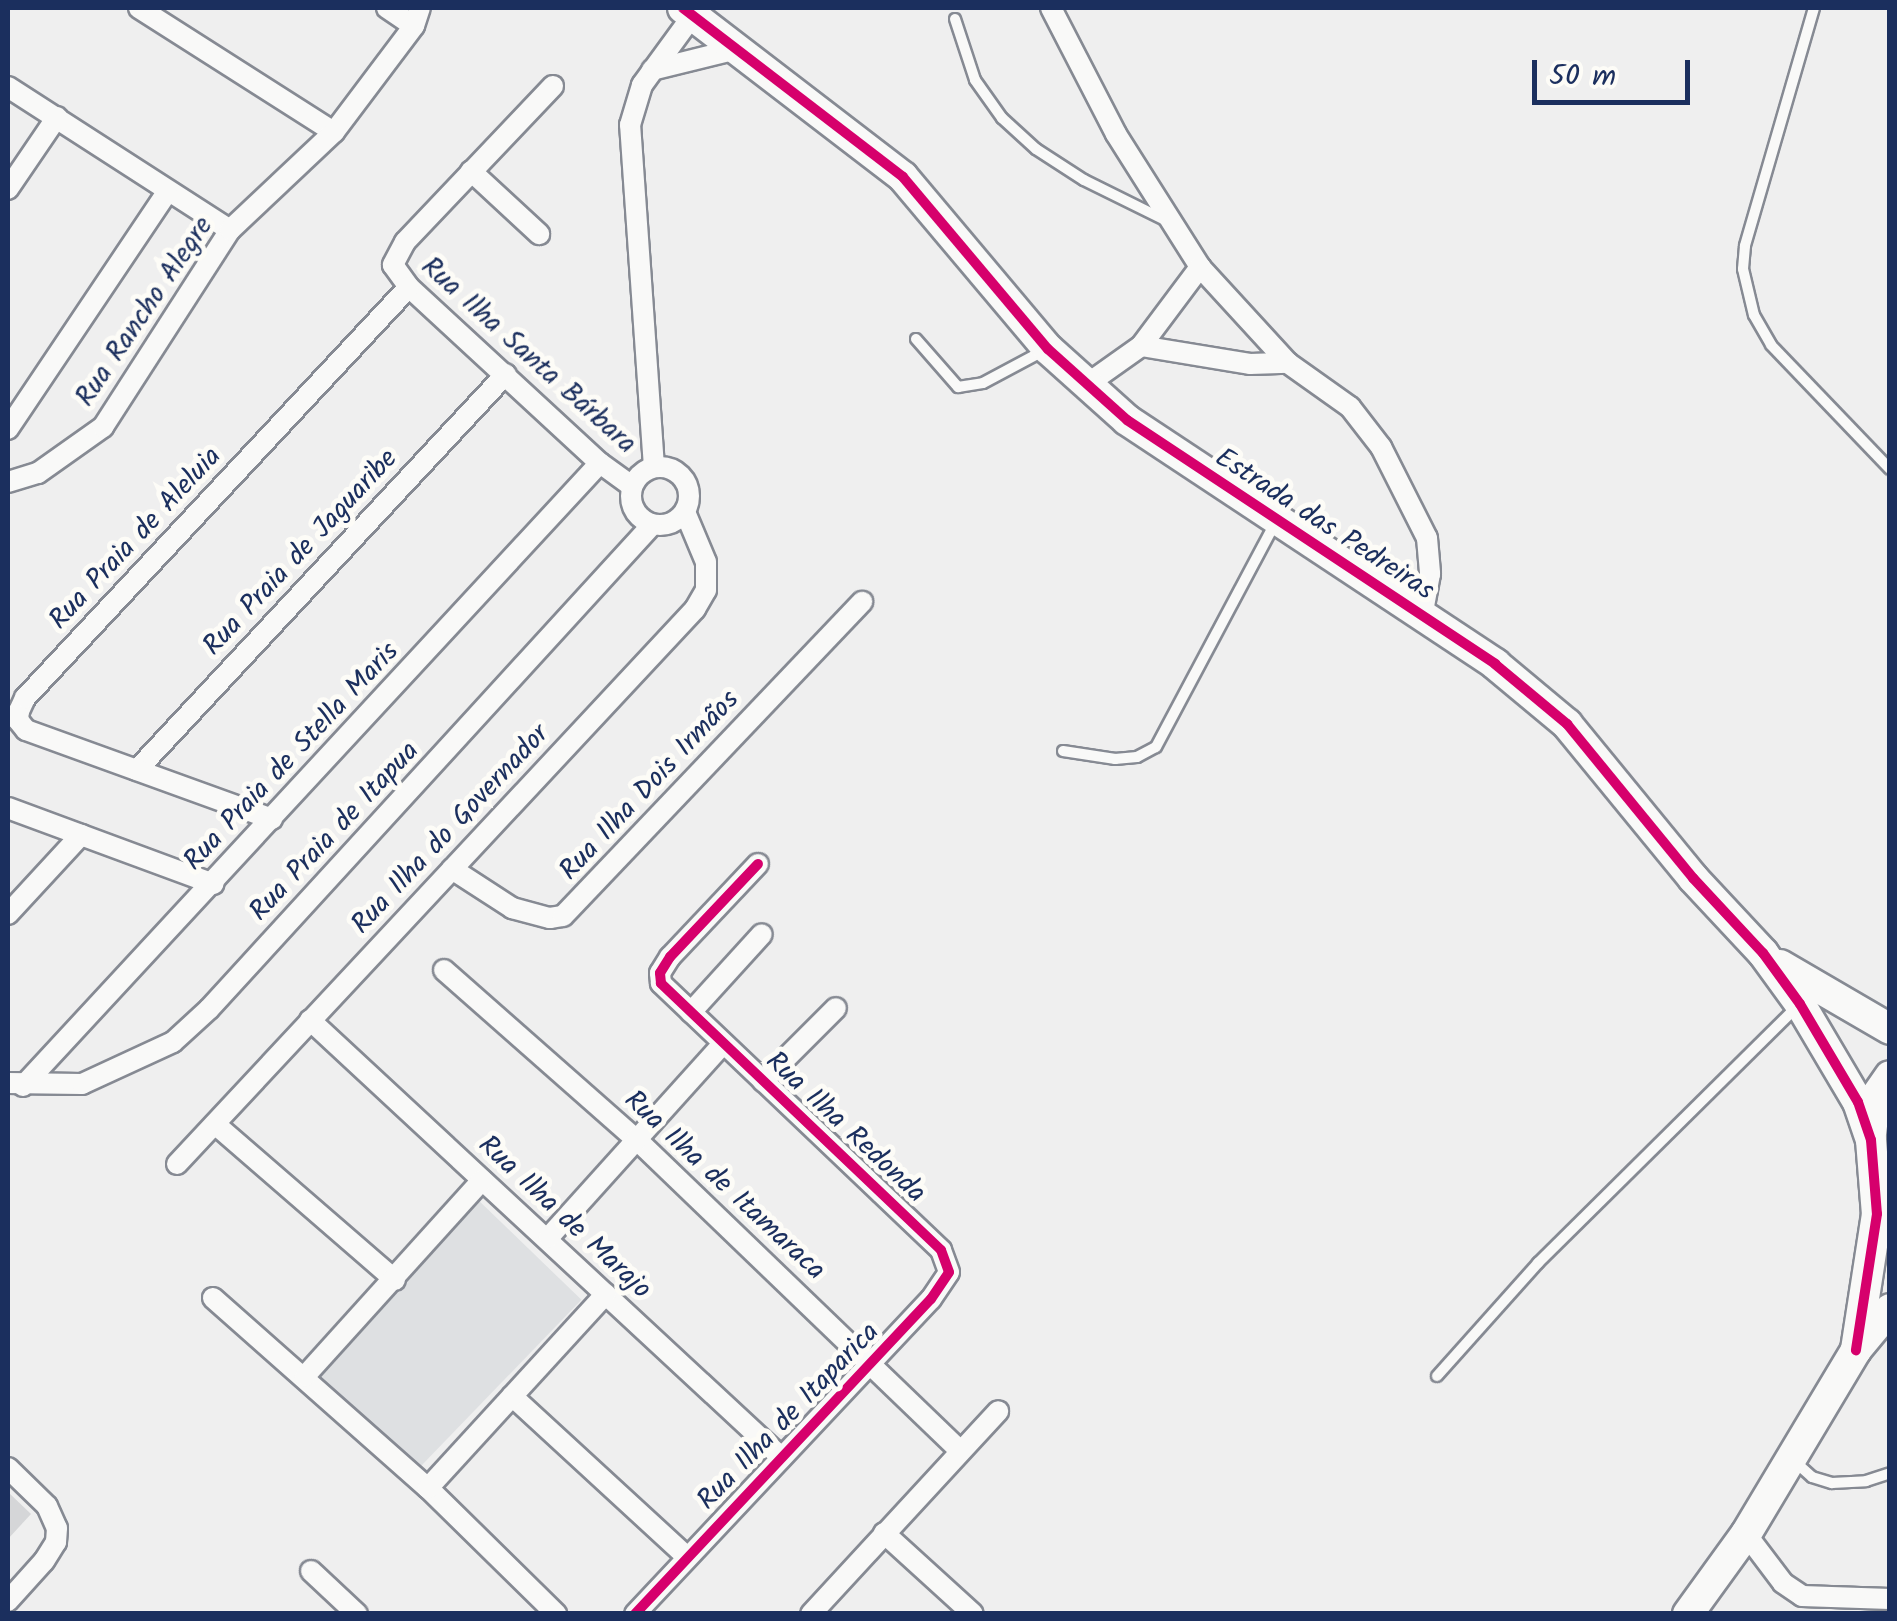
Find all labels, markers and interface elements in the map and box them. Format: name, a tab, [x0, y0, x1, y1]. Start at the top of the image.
scale bar	[1537, 40, 1694, 102]
text: 50 m	[1549, 53, 1616, 101]
street label: Rua Rancho Alegre	[69, 211, 221, 413]
street label: Rua Ilha Santa Bárbara	[414, 251, 642, 461]
street label: Rua Praia de Aleluia	[43, 441, 229, 637]
street label: Estrada das Pedreiras	[1208, 442, 1440, 608]
street label: Rua Praia de Jaguaribe	[197, 443, 405, 663]
street label: Rua Praia de Stella Maris	[177, 636, 407, 878]
street label: Rua Ilha Dois Irmãos	[553, 684, 747, 888]
street label: Rua Ilha do Governador	[345, 718, 557, 942]
street label: Rua Praia de Itapua	[243, 735, 427, 929]
street label: Rua Ilha Redonda	[758, 1045, 932, 1211]
street label: Rua Ilha de Itamaraca	[616, 1084, 832, 1288]
street label: Rua Ilha de Marajo	[471, 1129, 657, 1307]
street label: Rua Ilha de Itaparica	[691, 1316, 887, 1518]

